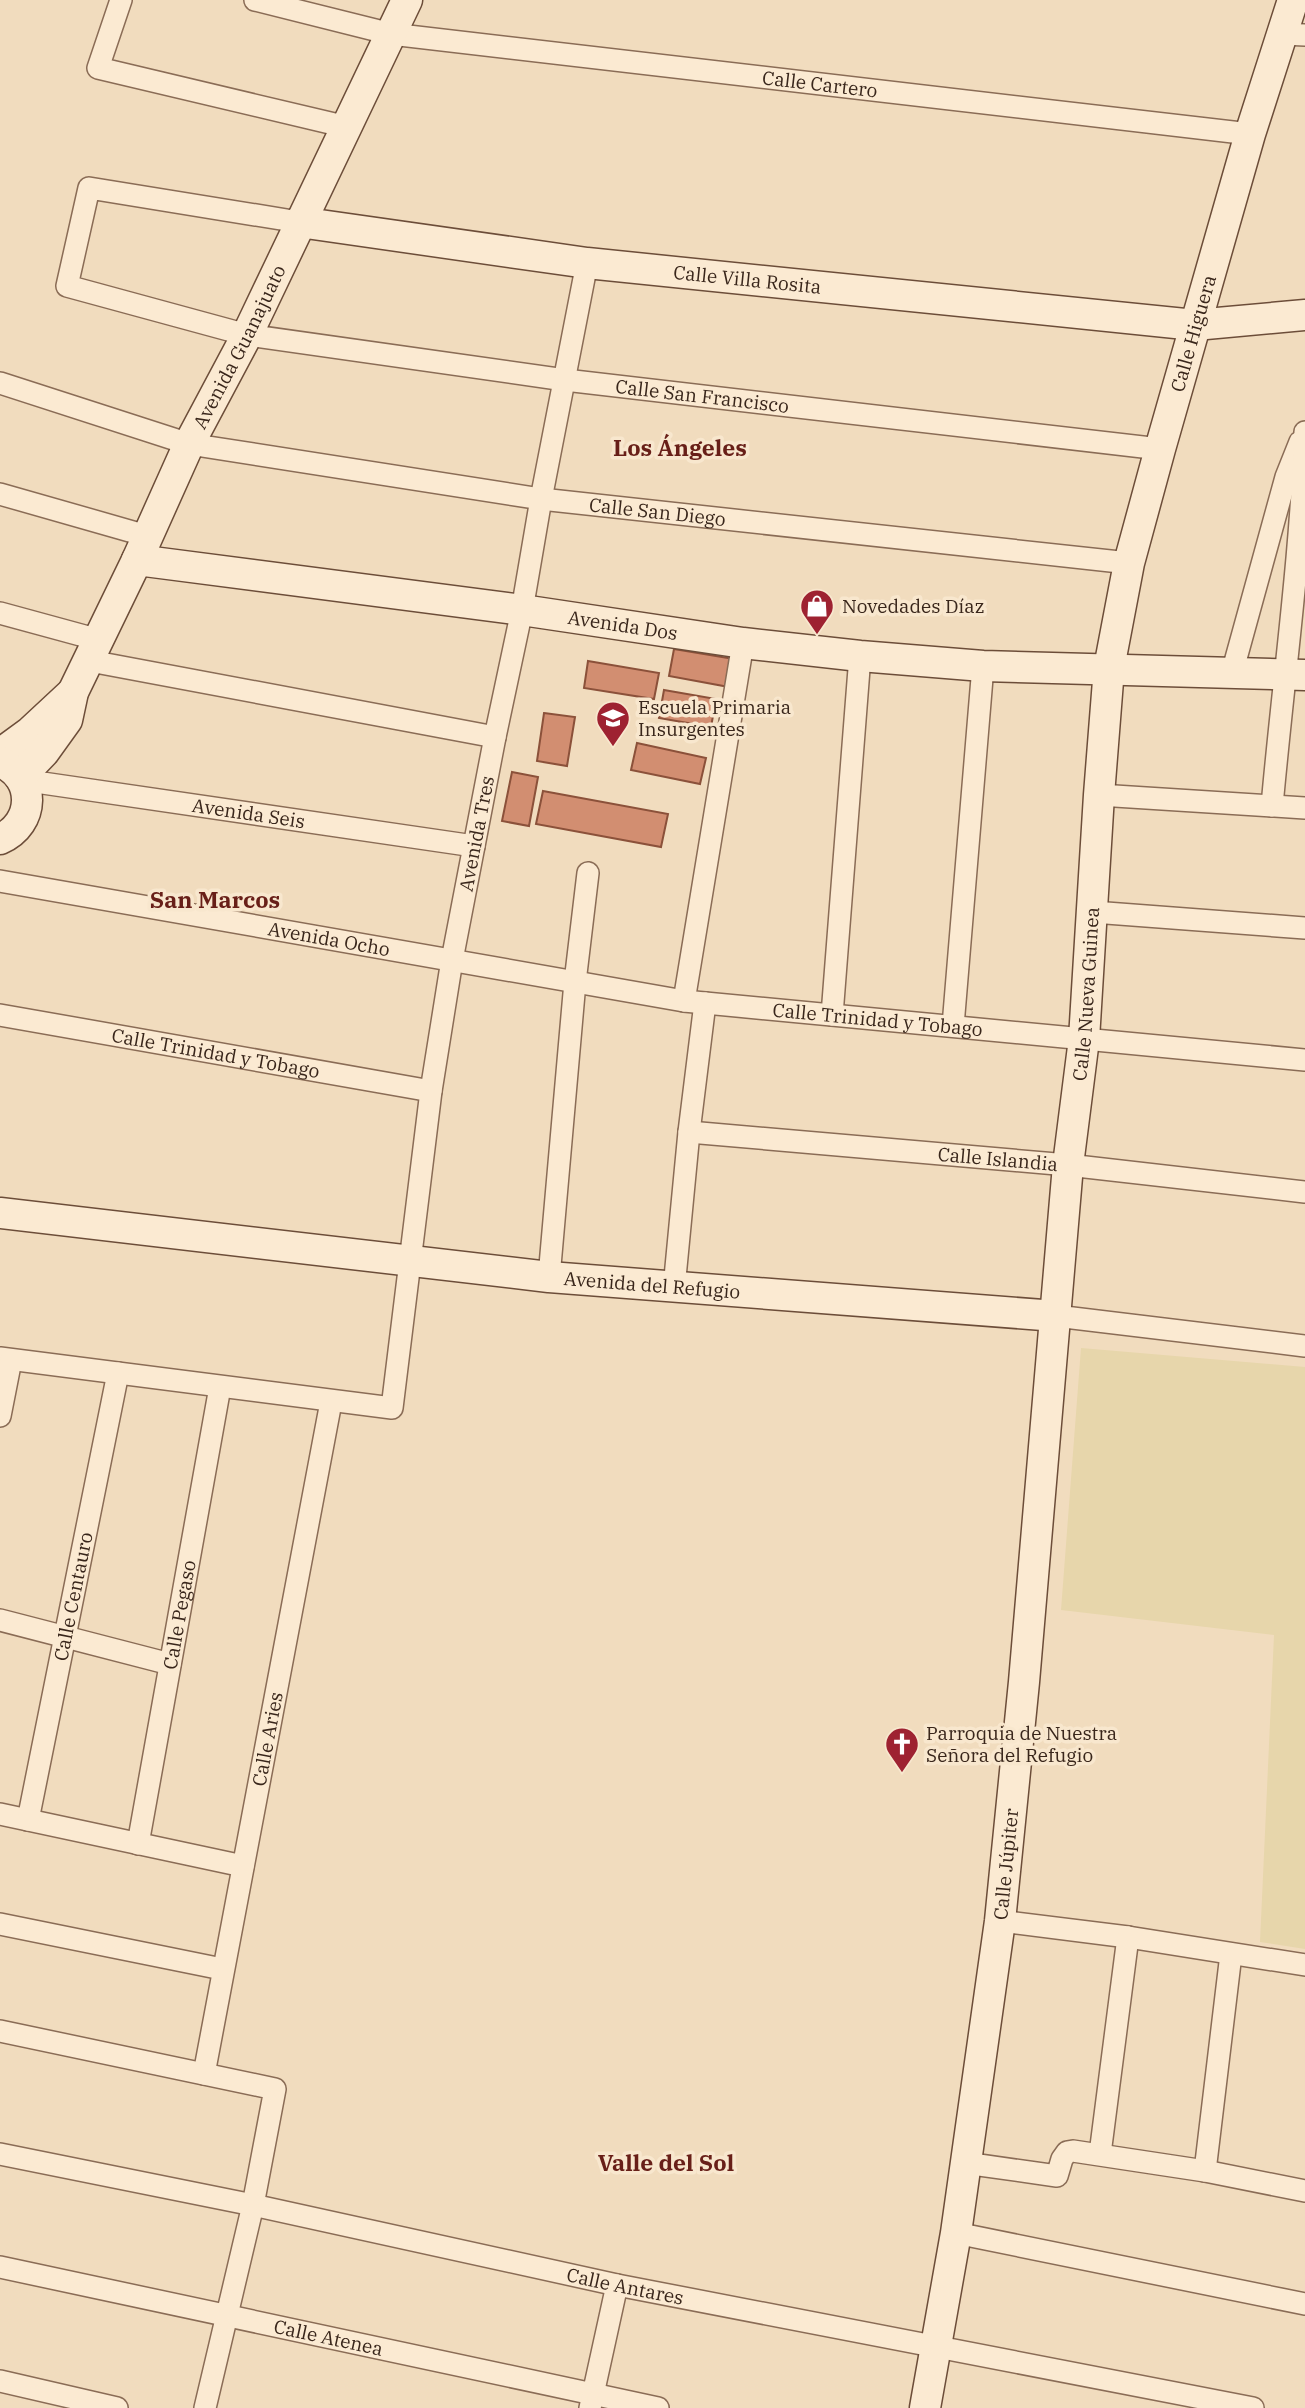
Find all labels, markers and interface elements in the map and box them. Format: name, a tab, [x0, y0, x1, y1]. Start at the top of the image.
street label: Calle Cartero	[761, 65, 879, 103]
street label: Calle Villa Rosita	[672, 260, 822, 299]
street label: Avenida Guanajuato	[187, 261, 291, 433]
street label: Calle Higuera	[1165, 272, 1221, 395]
street label: Calle San Francisco	[614, 374, 790, 418]
district label: Los Ángeles	[613, 432, 747, 462]
street label: Calle San Diego	[588, 492, 727, 531]
shop icon: Novedades Díaz	[798, 587, 836, 636]
place label: Novedades Díaz	[842, 594, 984, 618]
street label: Avenida Dos	[566, 605, 679, 645]
place label: Escuela Primaria Insurgentes	[638, 695, 791, 741]
school or university icon: Escuela Primaria Insurgentes	[594, 699, 632, 748]
street label: Avenida Tres	[453, 774, 499, 893]
street label: Avenida Seis	[191, 793, 307, 833]
district label: San Marcos	[150, 884, 280, 914]
street label: Calle Nueva Guinea	[1067, 906, 1104, 1082]
street label: Avenida Ocho	[266, 916, 392, 961]
street label: Calle Trinidad y Tobago	[772, 997, 984, 1041]
street label: Calle Trinidad y Tobago	[110, 1023, 322, 1083]
street label: Calle Islandia	[937, 1142, 1059, 1176]
street label: Avenida del Refugio	[563, 1266, 741, 1304]
street label: Calle Centauro	[48, 1530, 98, 1663]
street label: Calle Pegaso	[158, 1558, 201, 1671]
street label: Calle Aries	[247, 1690, 288, 1788]
place label: Parroquia de Nuestra Señora del Refugio	[926, 1721, 1117, 1767]
church icon: Parroquia de Nuestra Señora del Refugio	[883, 1725, 921, 1774]
street label: Calle Júpiter	[988, 1807, 1023, 1921]
district label: Valle del Sol	[598, 2147, 734, 2177]
street label: Calle Antares	[564, 2262, 686, 2310]
street label: Calle Atenea	[272, 2314, 385, 2361]

